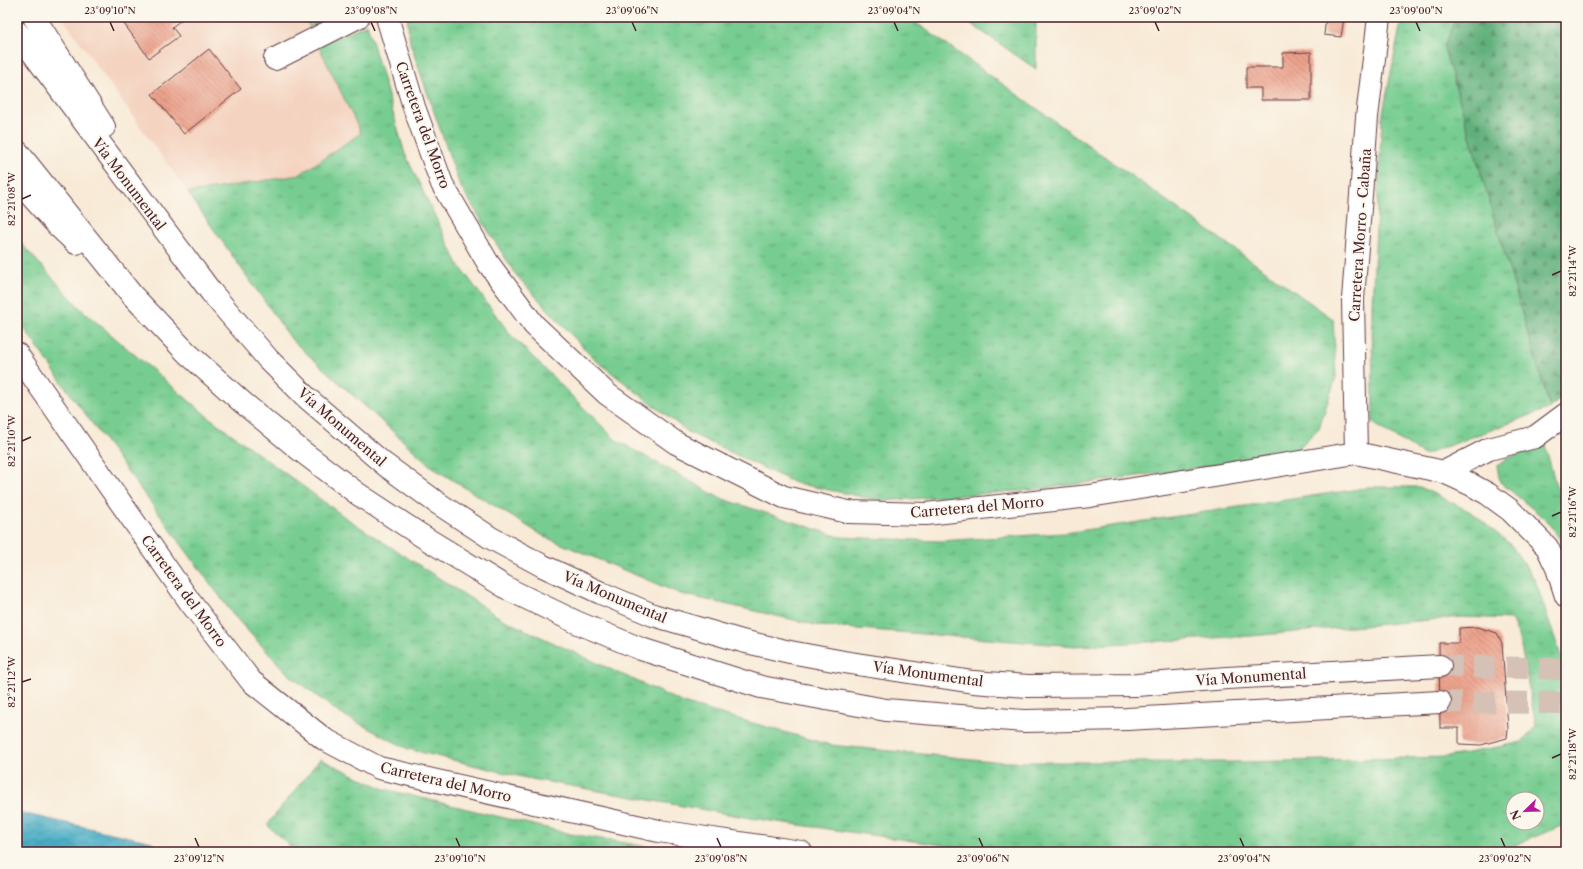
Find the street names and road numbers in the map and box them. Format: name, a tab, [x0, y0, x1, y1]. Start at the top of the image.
street label: Carretera del Morro	[392, 59, 454, 191]
street label: Vía Monumental	[88, 133, 170, 234]
street label: Carretera Morro - Cabaña	[1345, 147, 1375, 322]
street label: Vía Monumental	[293, 383, 390, 470]
street label: Carretera del Morro	[909, 492, 1045, 522]
street label: Carretera del Morro	[137, 531, 231, 651]
street label: Vía Monumental	[559, 567, 670, 627]
street label: Vía Monumental	[871, 657, 984, 691]
street label: Vía Monumental	[1194, 664, 1307, 690]
street label: Carretera del Morro	[379, 758, 513, 806]

